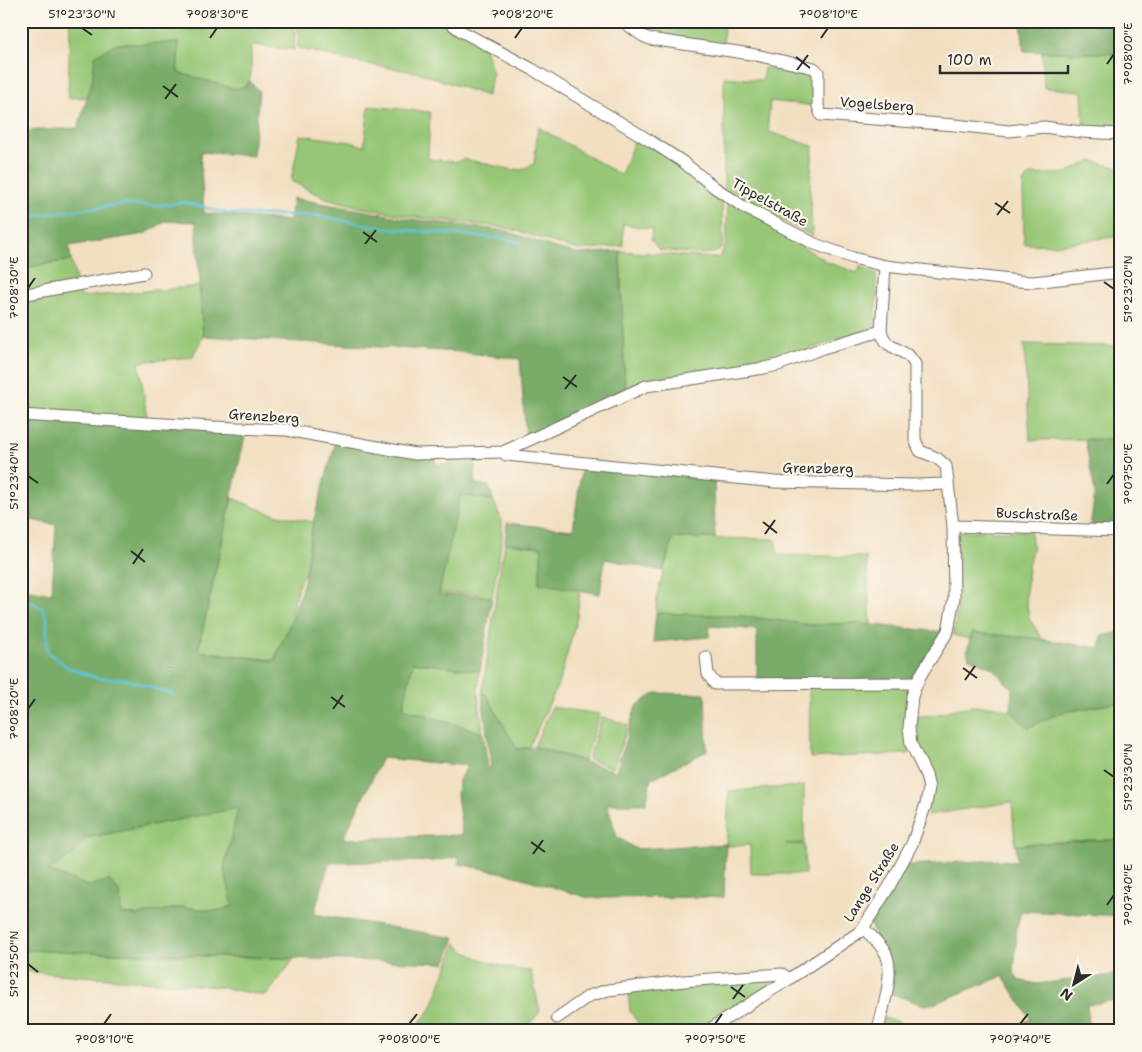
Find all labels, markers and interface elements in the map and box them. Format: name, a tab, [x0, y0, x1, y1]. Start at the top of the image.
text: 51°23'30"N	[48, 6, 116, 22]
text: 7°08'30"E	[186, 6, 248, 22]
text: 7°08'20"E	[491, 6, 553, 22]
text: 7°08'10"E	[798, 6, 858, 22]
text: 7°08'00"E	[1120, 23, 1136, 85]
scale bar	[940, 42, 1067, 74]
text: 100 m	[947, 50, 992, 70]
street label: Vogelsberg	[839, 92, 915, 116]
street label: Tippelstraße	[729, 174, 811, 230]
text: 51°23'20"N	[1120, 255, 1136, 323]
text: 7°08'30"E	[6, 257, 22, 319]
street label: Grenzberg	[228, 405, 300, 427]
text: 51°23'40"N	[6, 442, 22, 510]
text: 7°07'50"E	[1120, 443, 1136, 505]
street label: Grenzberg	[782, 458, 854, 478]
street label: Buschstraße	[996, 504, 1079, 524]
text: 7°08'20"E	[6, 678, 22, 740]
text: 51°23'30"N	[1120, 743, 1136, 811]
street label: Lange Straße	[839, 839, 903, 925]
text: 7°07'40"E	[1120, 864, 1136, 926]
text: 51°23'50"N	[6, 931, 22, 997]
north arrow	[1050, 960, 1100, 1010]
text: N	[1057, 984, 1076, 1005]
text: 7°08'10"E	[74, 1031, 134, 1047]
text: 7°08'00"E	[378, 1031, 440, 1047]
text: 7°07'50"E	[684, 1031, 746, 1047]
text: 7°07'40"E	[989, 1031, 1051, 1047]

